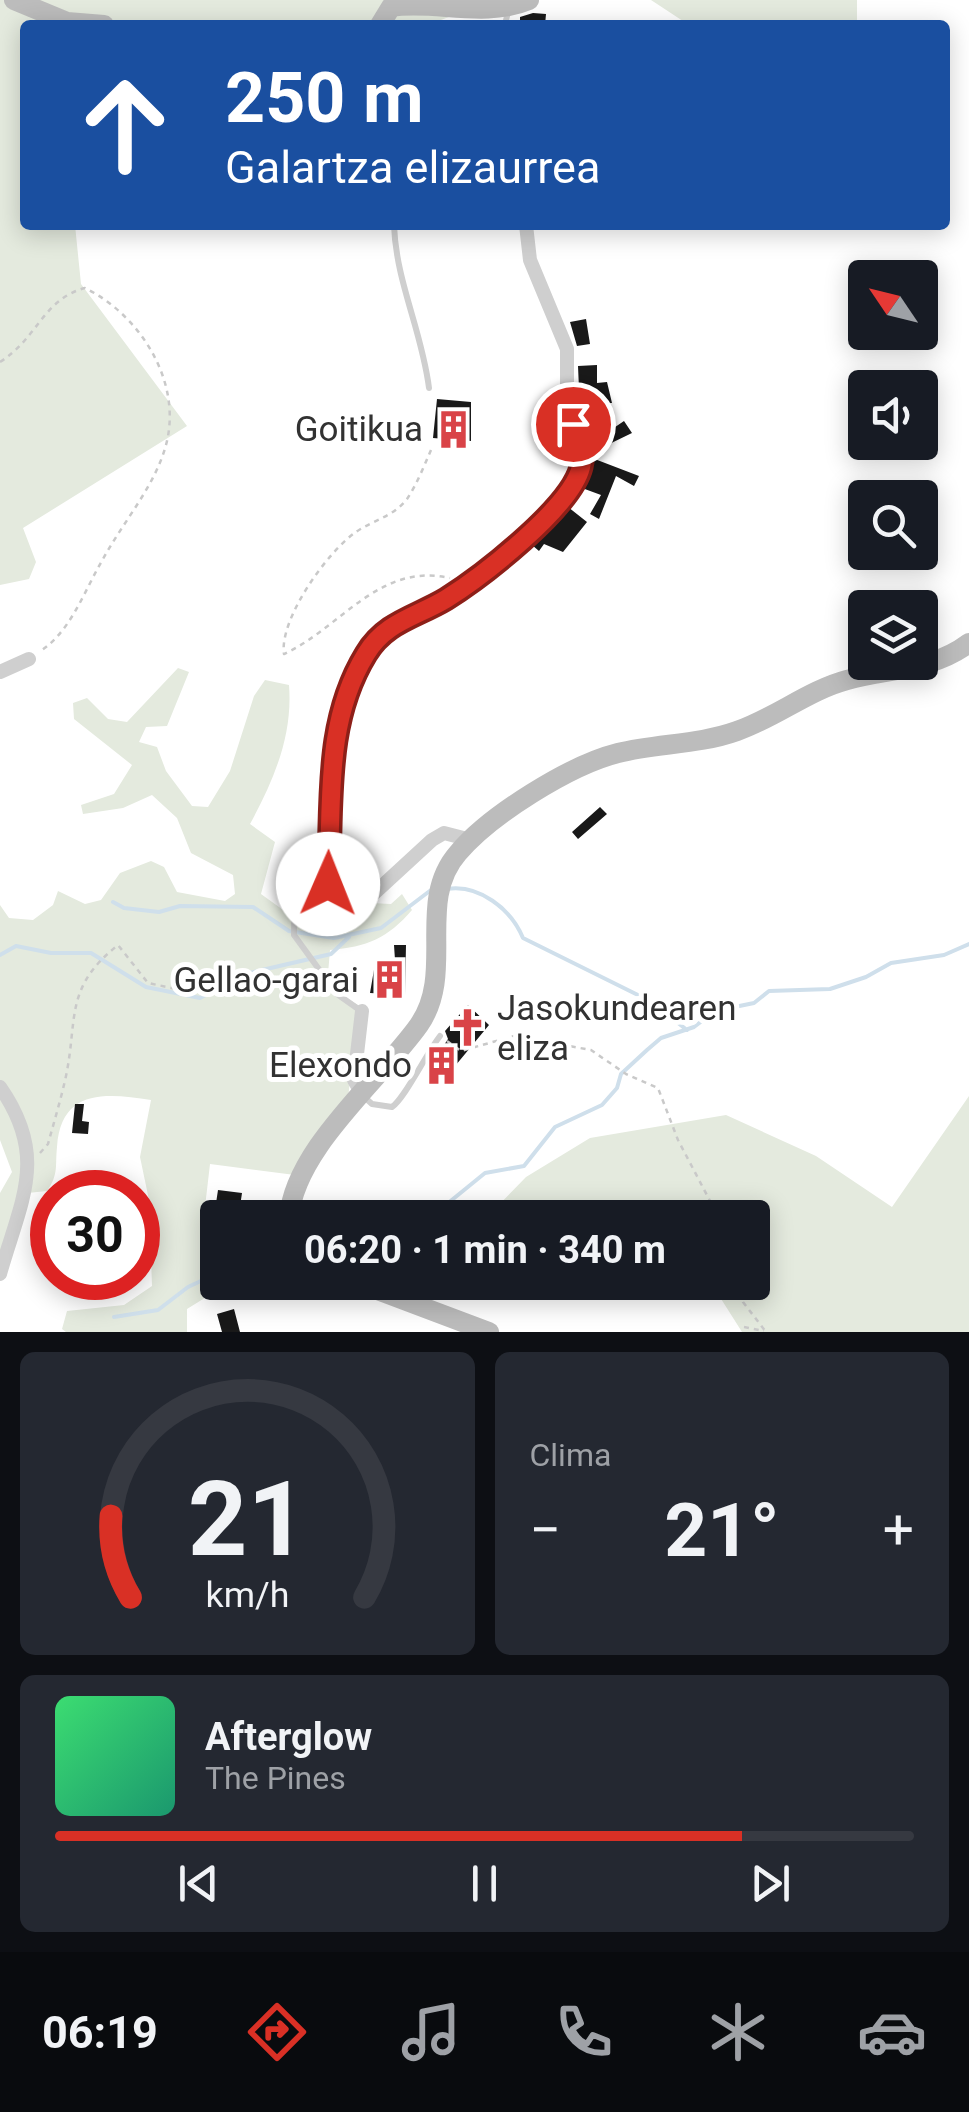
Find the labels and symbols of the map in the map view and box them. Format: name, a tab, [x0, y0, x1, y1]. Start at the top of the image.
north arrow	[848, 260, 938, 350]
pin	[531, 382, 616, 467]
building icon: Goitikua	[432, 408, 474, 450]
place label: Goitikua	[295, 409, 423, 450]
position arrow	[276, 832, 380, 936]
building icon: Gellao-garai	[368, 959, 410, 1001]
place label: Gellao-garai	[173, 960, 359, 1001]
place label: Jasokundearen eliza	[497, 988, 737, 1069]
church icon: Jasokundearen eliza	[446, 1007, 488, 1049]
building icon: Elexondo	[421, 1044, 463, 1086]
place label: Elexondo	[269, 1045, 412, 1086]
speed limit sign: 30	[30, 1170, 160, 1300]

